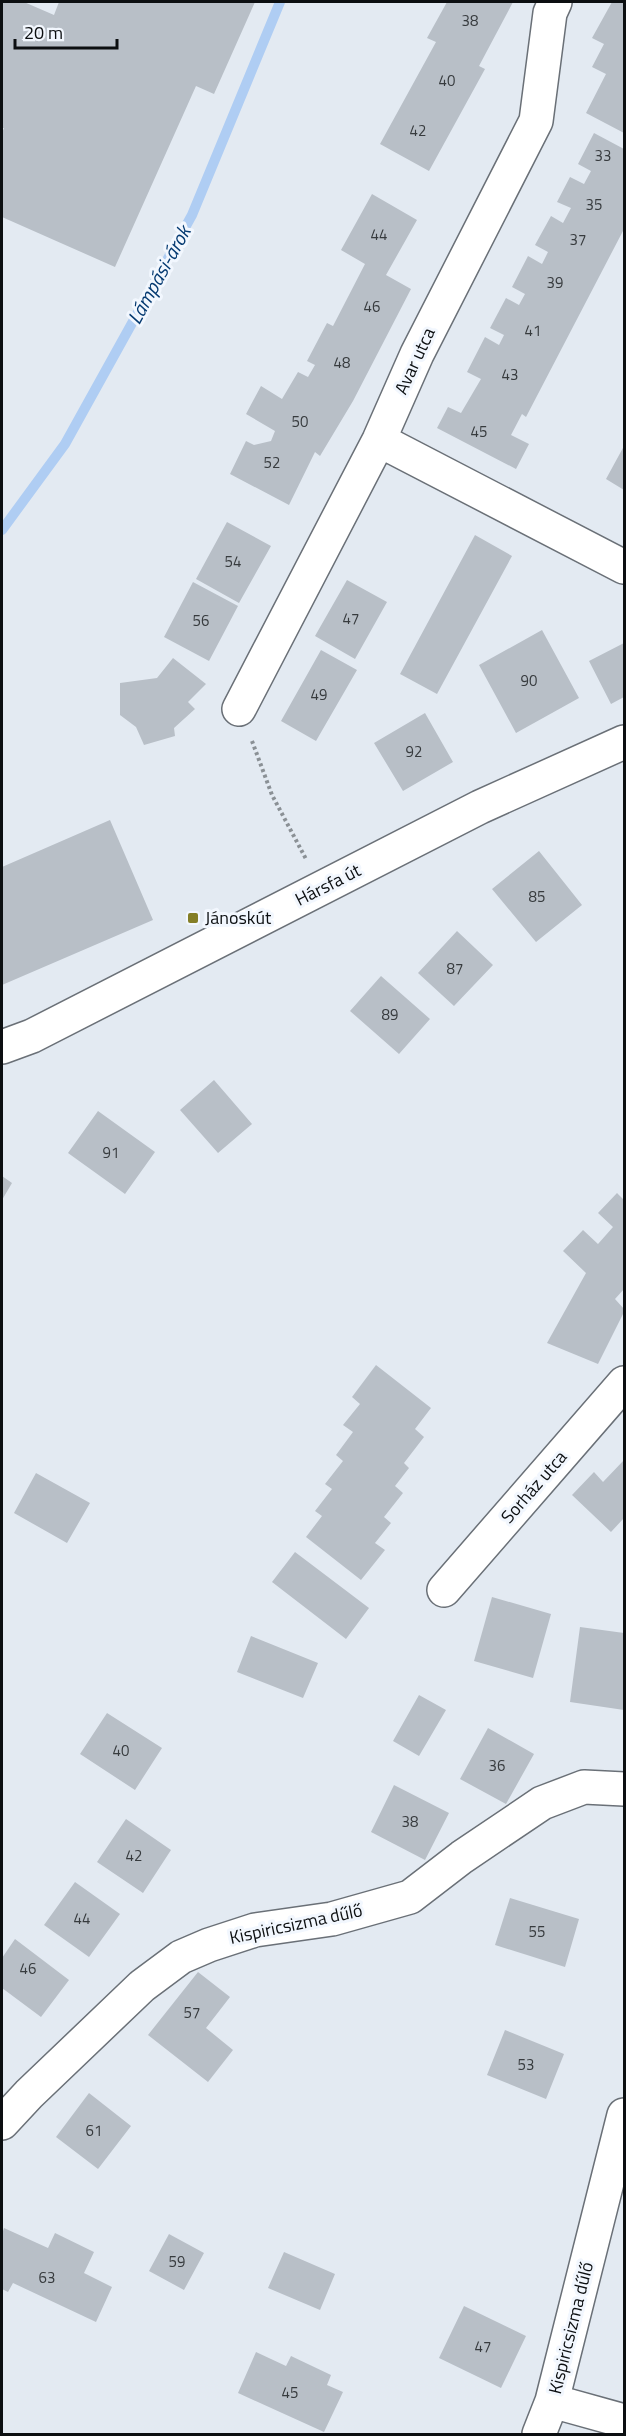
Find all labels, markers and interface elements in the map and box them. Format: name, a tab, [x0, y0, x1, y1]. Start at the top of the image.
house number: 38	[462, 9, 478, 32]
scale bar	[15, 12, 117, 50]
text: 20 m	[24, 19, 63, 46]
house number: 40	[439, 69, 455, 92]
house number: 42	[410, 119, 426, 142]
house number: 33	[595, 144, 611, 167]
house number: 35	[586, 193, 602, 216]
water label: Lámpási-árok	[119, 218, 199, 330]
house number: 44	[371, 223, 387, 246]
house number: 37	[570, 228, 586, 251]
house number: 39	[547, 271, 563, 294]
house number: 46	[364, 295, 380, 318]
house number: 41	[525, 319, 541, 342]
street label: Avar utca	[387, 323, 442, 399]
house number: 48	[334, 351, 350, 374]
house number: 43	[502, 363, 518, 386]
house number: 50	[292, 410, 308, 433]
house number: 45	[471, 420, 487, 443]
house number: 52	[264, 451, 280, 474]
house number: 54	[225, 550, 241, 573]
house number: 47	[343, 607, 359, 630]
house number: 56	[193, 609, 209, 632]
house number: 90	[521, 669, 537, 692]
house number: 49	[311, 683, 327, 706]
house number: 92	[406, 740, 422, 763]
street label: Hársfa út	[290, 856, 366, 913]
house number: 85	[529, 885, 545, 908]
place label: Jánoskút	[205, 904, 272, 931]
marker: Jánoskút	[186, 911, 200, 925]
house number: 87	[447, 957, 463, 980]
house number: 89	[382, 1003, 398, 1026]
house number: 91	[103, 1141, 119, 1164]
street label: Sorház utca	[494, 1444, 573, 1529]
house number: 40	[113, 1739, 129, 1762]
house number: 36	[489, 1754, 505, 1777]
house number: 38	[402, 1810, 418, 1833]
house number: 42	[126, 1844, 142, 1867]
street label: Kispiricsizma dűlő	[227, 1896, 365, 1951]
house number: 44	[74, 1907, 90, 1930]
house number: 55	[529, 1920, 545, 1943]
house number: 46	[20, 1957, 36, 1980]
house number: 57	[184, 2001, 200, 2024]
house number: 53	[518, 2053, 534, 2076]
house number: 61	[86, 2119, 102, 2142]
house number: 59	[169, 2250, 185, 2273]
street label: Kispiricsizma dűlő	[541, 2259, 600, 2397]
house number: 63	[39, 2266, 55, 2289]
house number: 47	[475, 2335, 491, 2358]
house number: 45	[282, 2381, 298, 2404]

